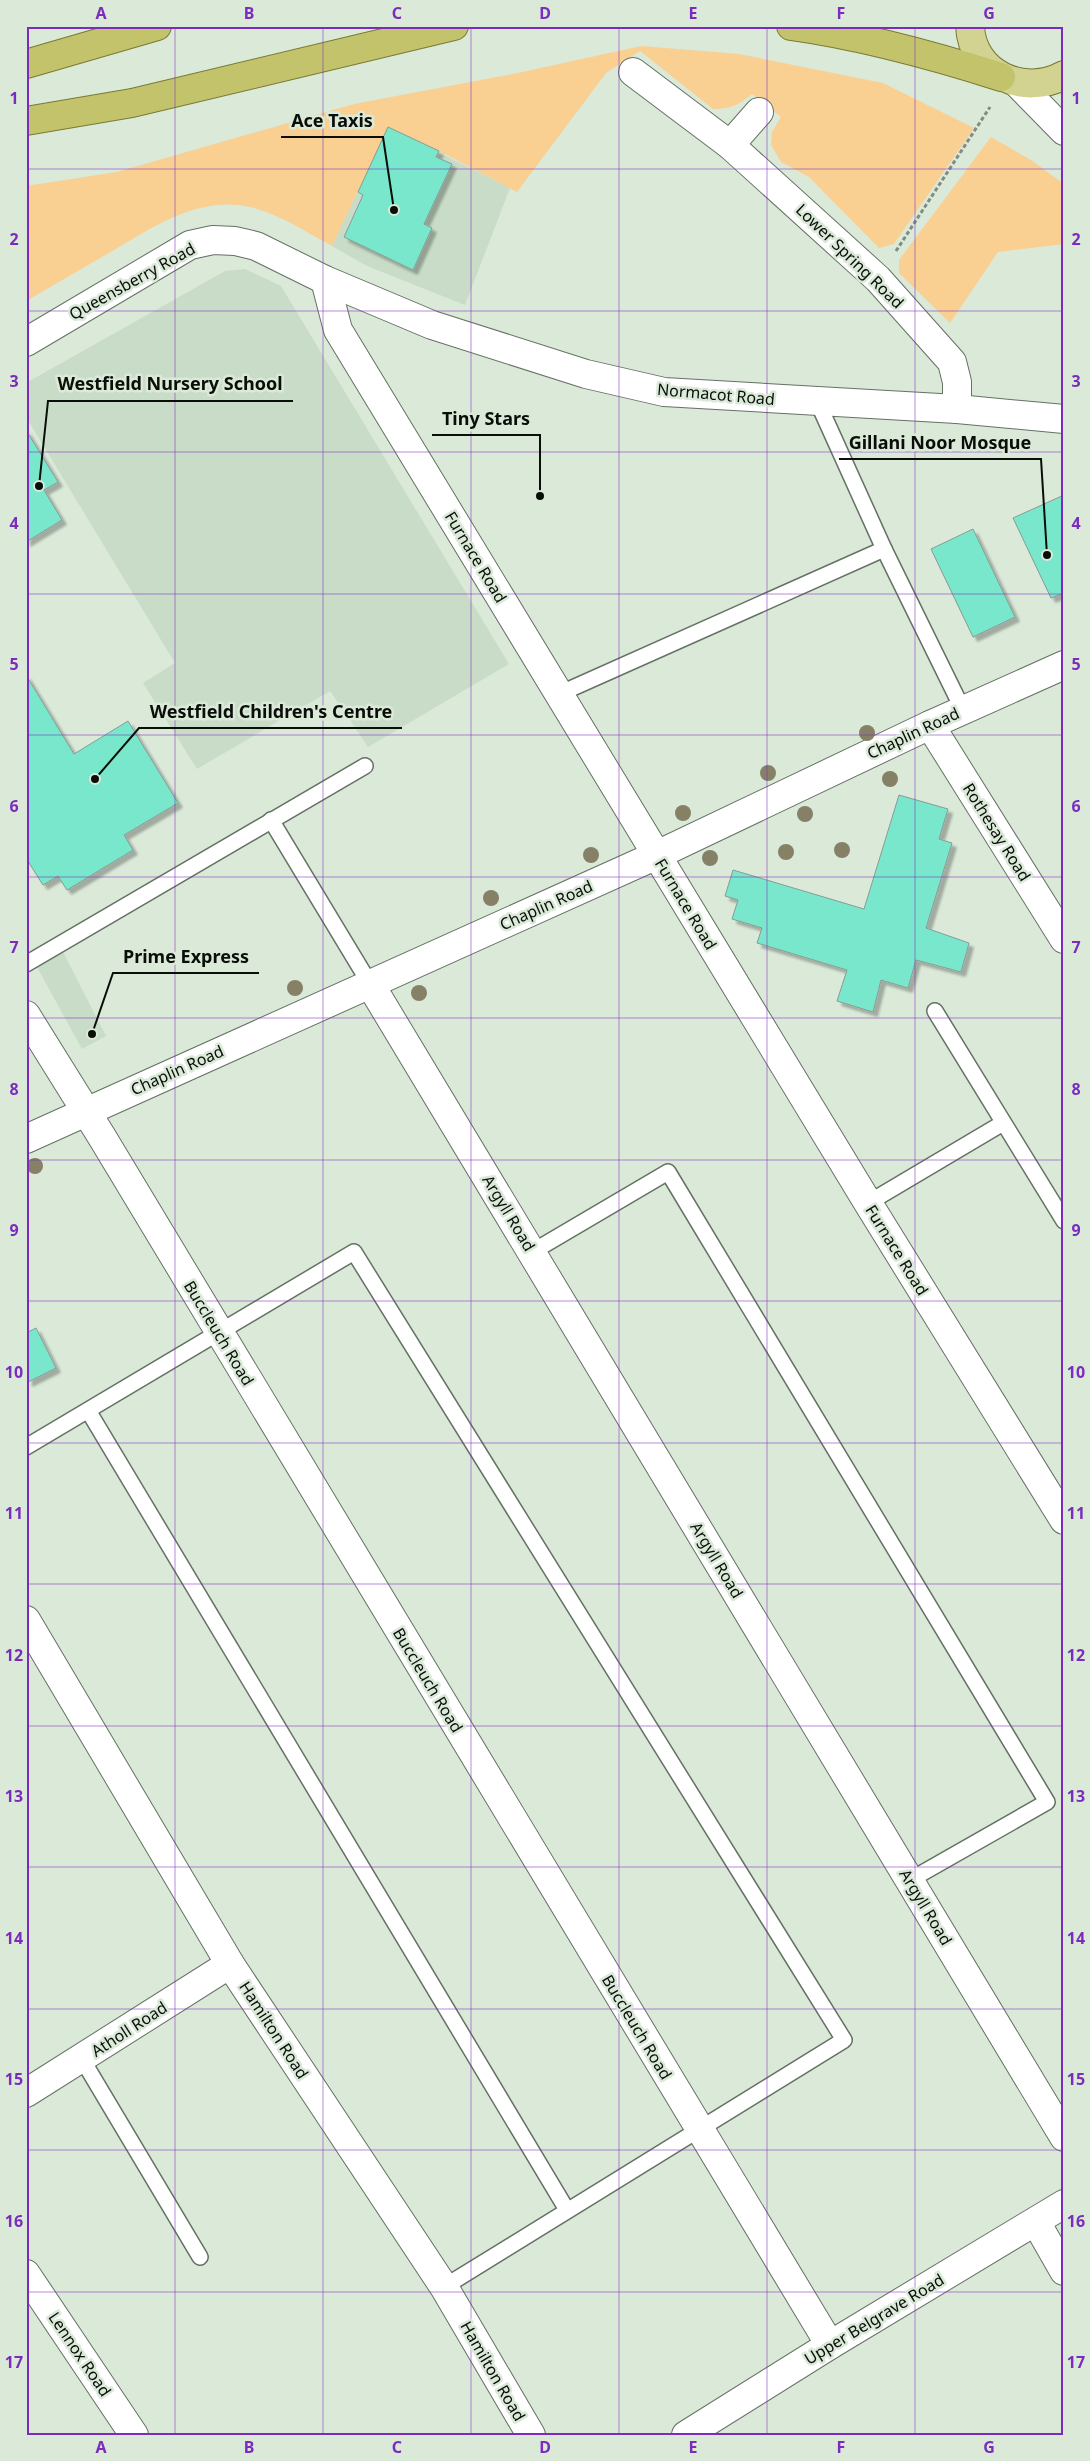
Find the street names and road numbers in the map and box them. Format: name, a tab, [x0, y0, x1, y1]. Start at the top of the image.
street label: Lower Spring Road	[791, 199, 909, 313]
street label: Queensberry Road	[65, 237, 199, 325]
street label: Normacot Road	[656, 378, 776, 410]
street label: Furnace Road	[440, 507, 512, 607]
street label: Chaplin Road	[863, 702, 963, 764]
street label: Rothesay Road	[958, 779, 1036, 885]
street label: Furnace Road	[650, 854, 722, 954]
street label: Chaplin Road	[496, 875, 596, 935]
street label: Chaplin Road	[127, 1040, 227, 1100]
street label: Argyll Road	[478, 1171, 540, 1255]
street label: Furnace Road	[860, 1201, 934, 1299]
street label: Buccleuch Road	[179, 1276, 259, 1390]
street label: Argyll Road	[686, 1518, 748, 1602]
street label: Buccleuch Road	[388, 1623, 468, 1737]
street label: Argyll Road	[895, 1865, 957, 1949]
street label: Buccleuch Road	[597, 1970, 677, 2084]
street label: Hamilton Road	[234, 1977, 314, 2083]
street label: Atholl Road	[87, 1996, 171, 2062]
street label: Upper Belgrave Road	[800, 2268, 948, 2370]
street label: Lennox Road	[44, 2307, 116, 2401]
street label: Hamilton Road	[455, 2317, 531, 2425]

